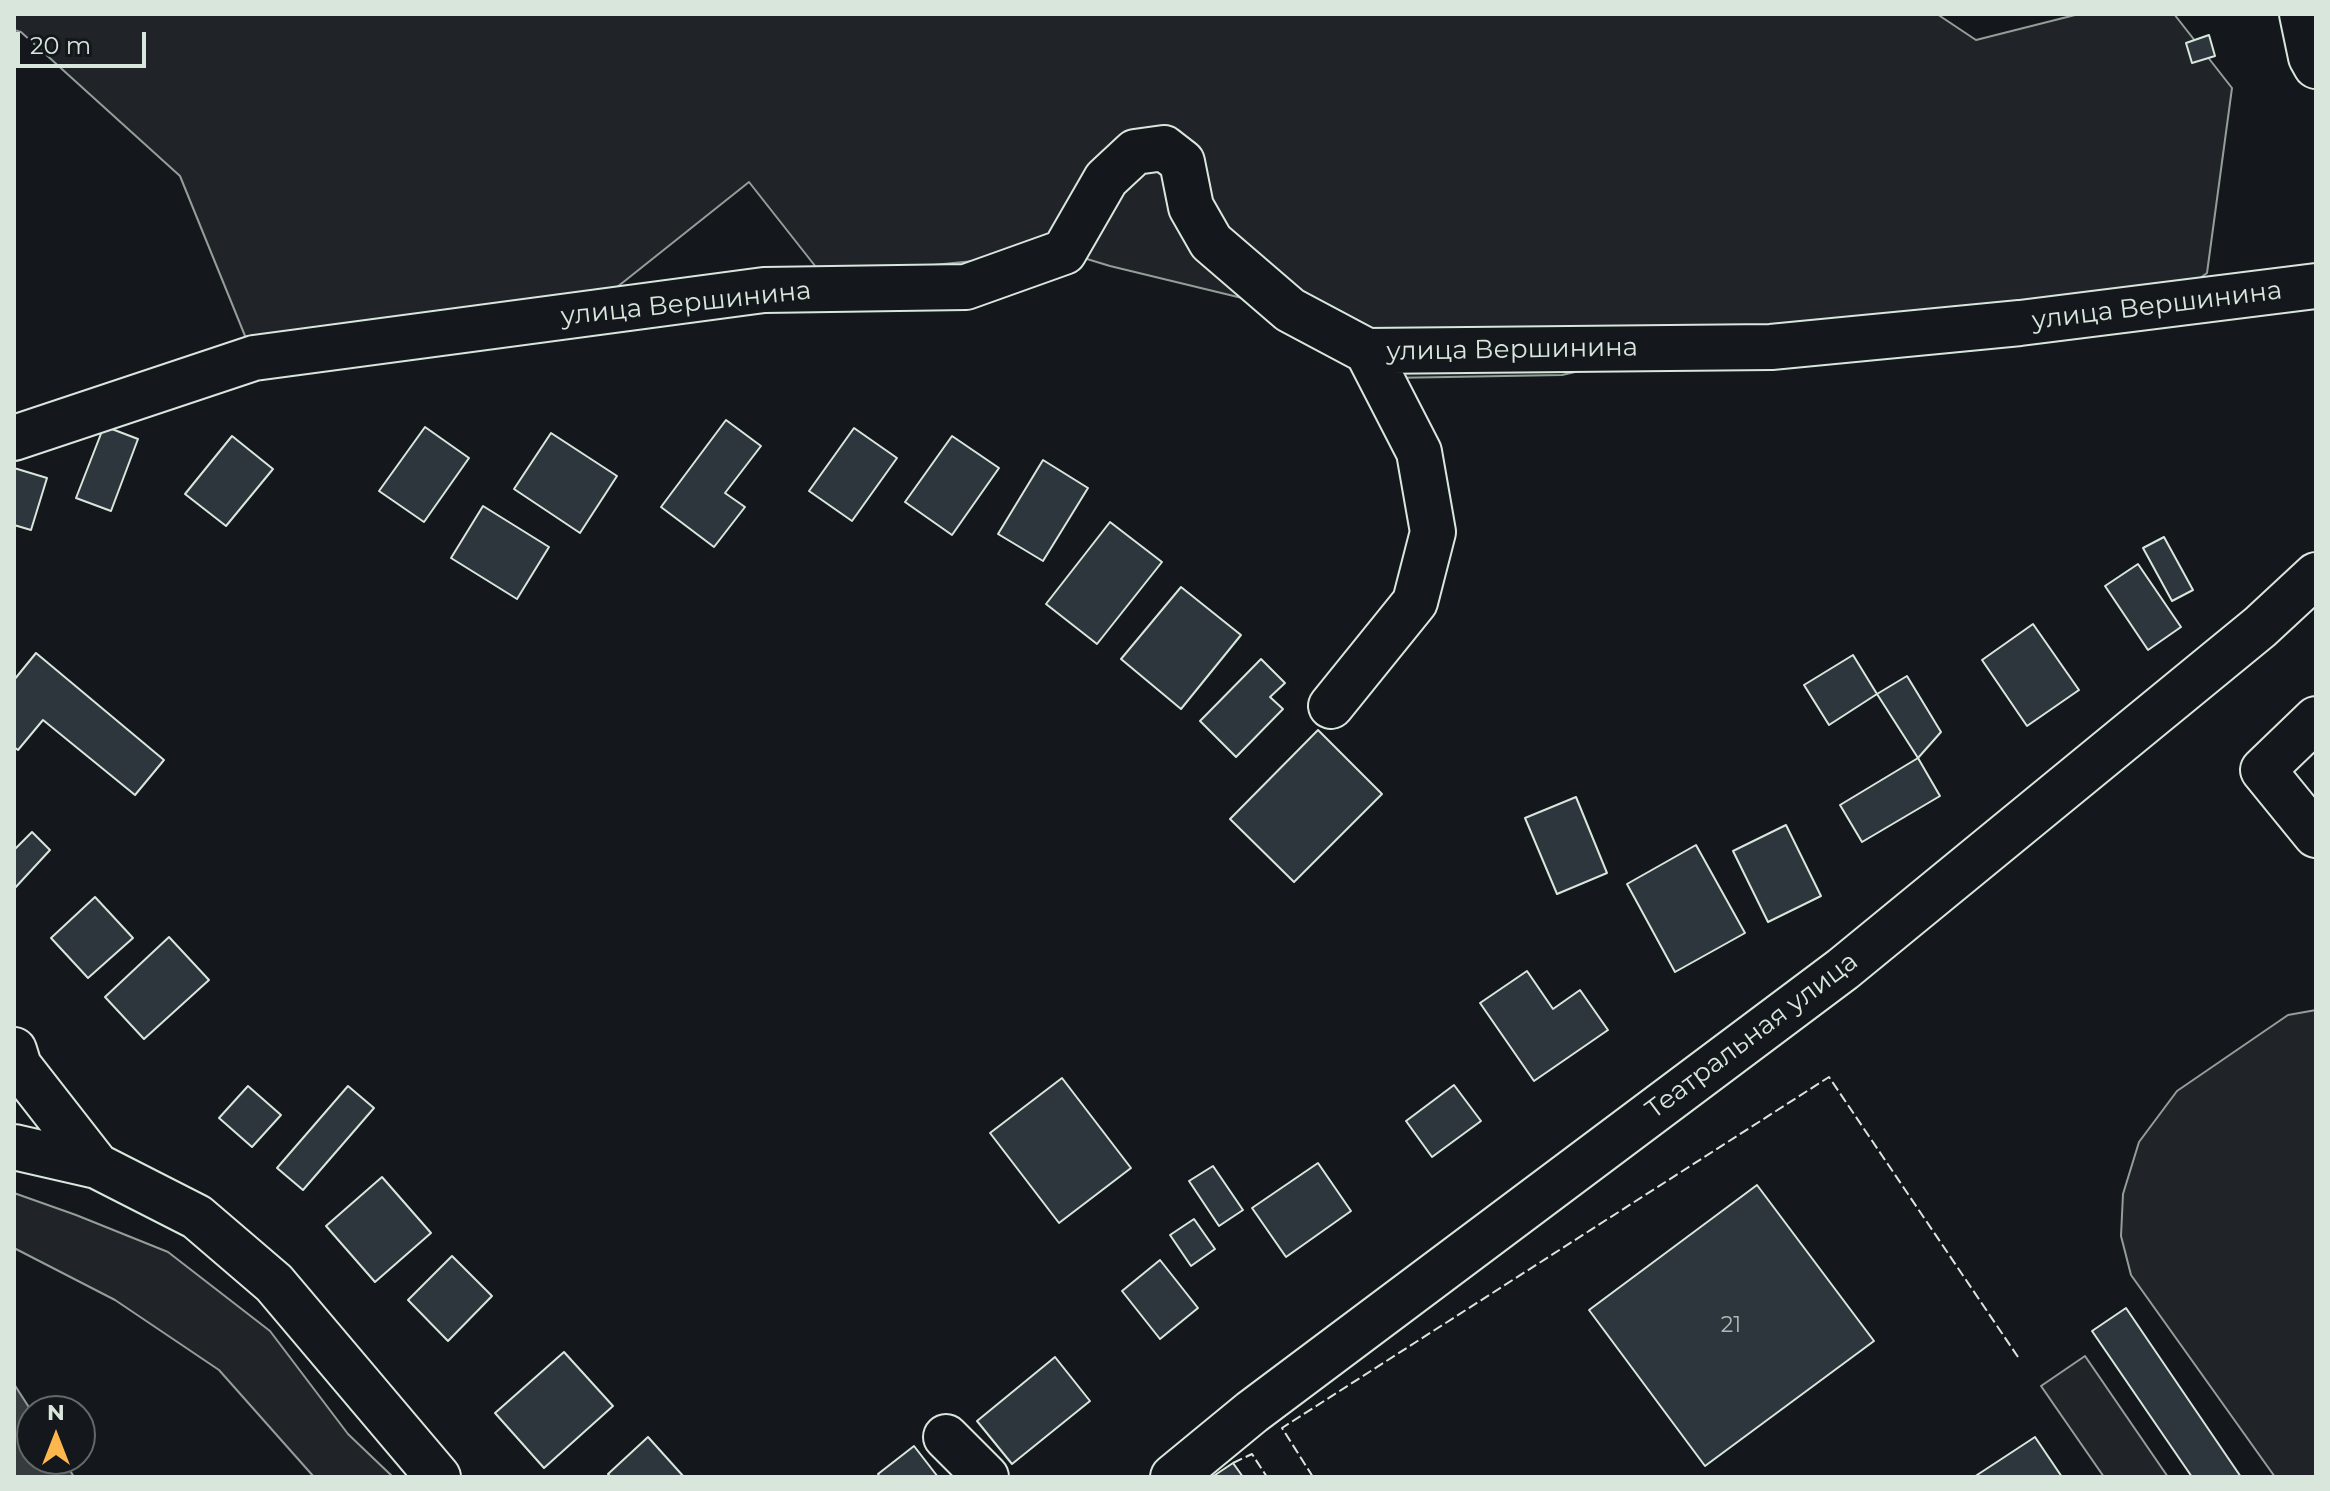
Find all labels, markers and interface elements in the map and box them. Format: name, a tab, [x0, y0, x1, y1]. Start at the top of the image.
scale bar	[20, 16, 150, 66]
text: 20 m	[30, 31, 91, 60]
street label: улица Вершинина	[559, 275, 813, 333]
street label: улица Вершинина	[2030, 275, 2284, 337]
street label: улица Вершинина	[1386, 332, 1638, 368]
street label: Театральная улица	[1640, 946, 1864, 1126]
house number: 21	[1721, 1313, 1741, 1339]
north arrow	[16, 1395, 96, 1475]
text: N	[47, 1399, 65, 1426]

